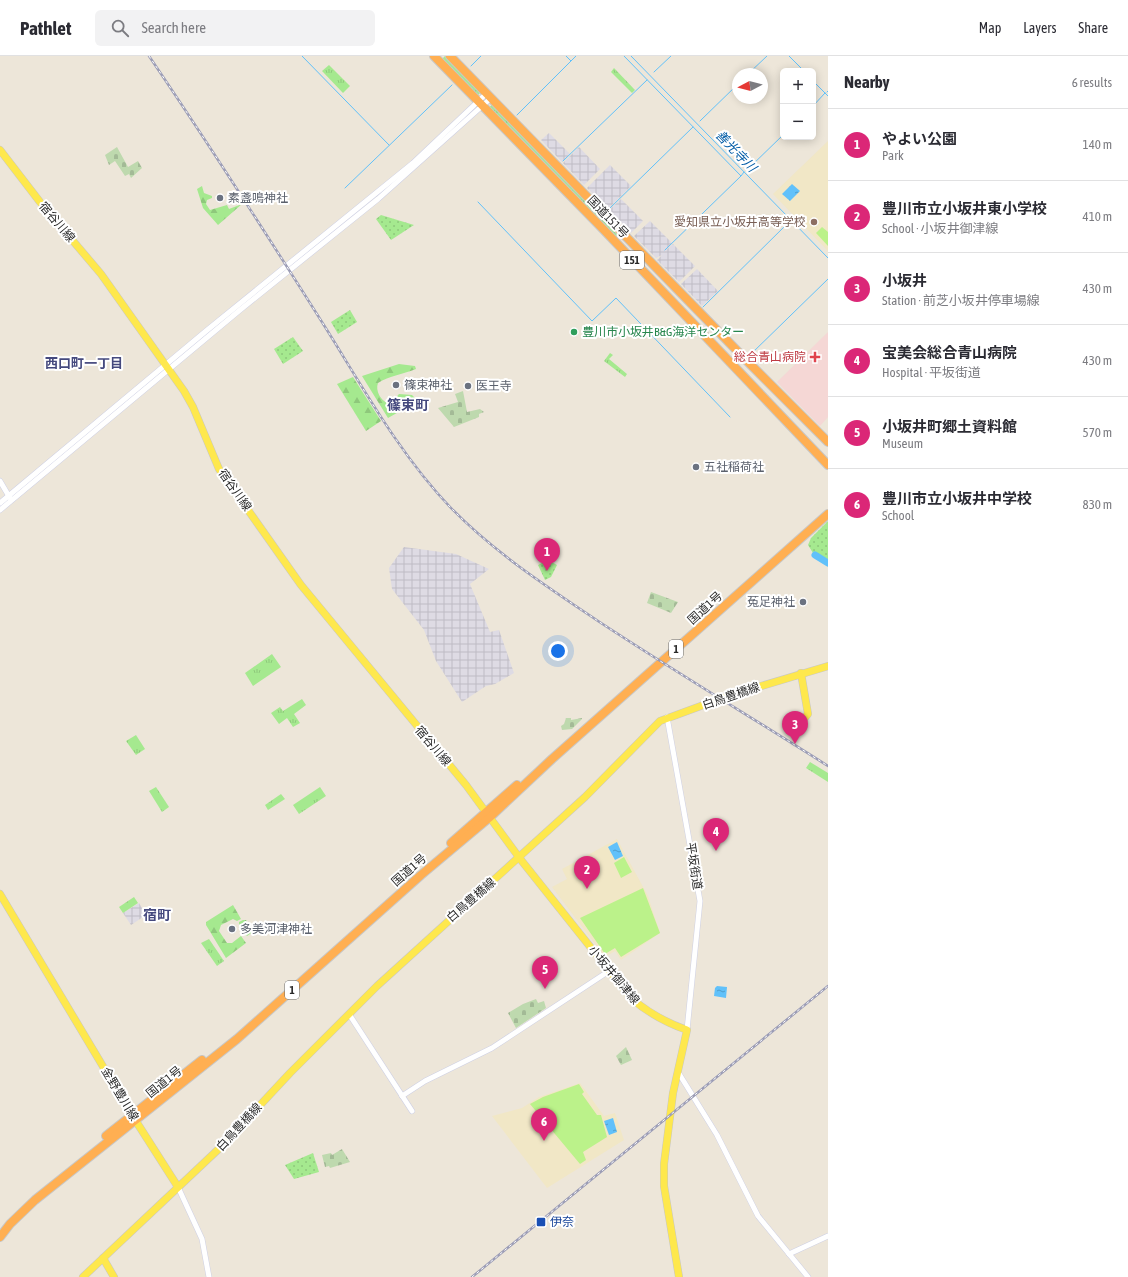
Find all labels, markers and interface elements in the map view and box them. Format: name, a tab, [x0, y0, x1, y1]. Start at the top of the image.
search box	[95, 10, 375, 46]
text: Pathlet	[20, 17, 71, 39]
icon: search	[109, 17, 131, 39]
text: Search here	[141, 19, 206, 36]
text: Map	[979, 20, 1001, 36]
text: Layers	[1023, 20, 1056, 36]
text: Share	[1078, 20, 1108, 36]
north arrow	[732, 68, 768, 104]
map controls	[780, 68, 816, 140]
button: +	[780, 68, 816, 104]
text: Nearby	[844, 72, 890, 92]
text: 6 results	[1072, 75, 1112, 90]
button: −	[780, 104, 816, 140]
water label: 善光寺川	[713, 127, 761, 176]
text: やよい公園	[882, 130, 957, 147]
text: 1	[854, 137, 860, 152]
text: 140 m	[1083, 137, 1112, 152]
text: Park	[882, 148, 904, 163]
place label: 素盞鳴神社	[228, 191, 288, 205]
marker: 素盞鳴神社	[215, 193, 225, 203]
street label: 国道151号	[585, 193, 631, 241]
street label: 宿谷川線	[36, 199, 78, 245]
text: 豊川市立小坂井東小学校	[882, 200, 1047, 217]
text: 2	[854, 209, 860, 224]
text: 410 m	[1083, 209, 1112, 224]
place label: 愛知県立小坂井高等学校	[674, 215, 806, 229]
marker: 愛知県立小坂井高等学校	[809, 217, 819, 227]
text: School · 小坂井御津線	[882, 221, 999, 236]
road number: 151	[620, 251, 644, 269]
text: 小坂井	[882, 272, 927, 289]
text: 3	[854, 281, 860, 296]
text: 430 m	[1083, 281, 1112, 296]
text: Station · 前芝小坂井停車場線	[882, 293, 1040, 308]
place label: 豊川市小坂井B&G海洋センター	[582, 325, 744, 339]
marker: 豊川市小坂井B&G海洋センター	[569, 327, 579, 337]
text: 宝美会総合青山病院	[882, 344, 1017, 361]
place label: 総合青山病院	[734, 350, 806, 364]
marker: 総合青山病院	[809, 351, 821, 363]
text: 4	[854, 353, 860, 368]
text: 430 m	[1083, 353, 1112, 368]
district label: 西口町一丁目	[45, 356, 123, 371]
text: Hospital · 平坂街道	[882, 365, 981, 380]
place label: 篠束神社	[404, 378, 452, 392]
place label: 医王寺	[476, 379, 512, 393]
marker: 篠束神社	[391, 380, 401, 390]
marker: 医王寺	[463, 381, 473, 391]
district label: 篠束町	[387, 397, 429, 413]
text: 小坂井町郷土資料館	[882, 418, 1017, 435]
text: 5	[854, 425, 860, 440]
text: 570 m	[1083, 425, 1112, 440]
text: Museum	[882, 436, 923, 451]
place label: 五社稲荷社	[704, 460, 764, 474]
marker: 五社稲荷社	[691, 462, 701, 472]
street label: 宿谷川線	[215, 466, 255, 514]
text: 豊川市立小坂井中学校	[882, 490, 1032, 507]
text: 6	[854, 497, 860, 512]
text: 830 m	[1083, 497, 1112, 512]
text: School	[882, 508, 914, 523]
pin: 1	[534, 538, 560, 571]
street label: 国道1号	[685, 589, 725, 627]
place label: 菟足神社	[747, 595, 795, 609]
marker: 菟足神社	[798, 597, 808, 607]
road number: 1	[669, 640, 683, 658]
your location	[548, 641, 568, 661]
street label: 白鳥豊橋線	[700, 680, 762, 712]
pin: 3	[782, 711, 808, 744]
street label: 宿谷川線	[412, 723, 454, 769]
pin: 4	[703, 818, 729, 851]
street label: 平坂街道	[683, 841, 705, 891]
street label: 国道1号	[389, 851, 429, 889]
pin: 2	[574, 856, 600, 889]
street label: 白鳥豊橋線	[444, 875, 498, 925]
district label: 宿町	[143, 907, 171, 923]
place label: 多美河津神社	[240, 922, 312, 936]
marker: 多美河津神社	[227, 924, 237, 934]
street label: 小坂井御津線	[585, 943, 643, 1007]
pin: 5	[532, 956, 558, 989]
road number: 1	[285, 981, 299, 999]
street label: 国道1号	[143, 1063, 185, 1101]
street label: 金野豊川線	[99, 1065, 141, 1123]
street label: 白鳥豊橋線	[213, 1100, 265, 1154]
pin: 6	[531, 1108, 557, 1141]
place label: 伊奈	[550, 1215, 574, 1229]
marker: 伊奈	[535, 1216, 547, 1228]

